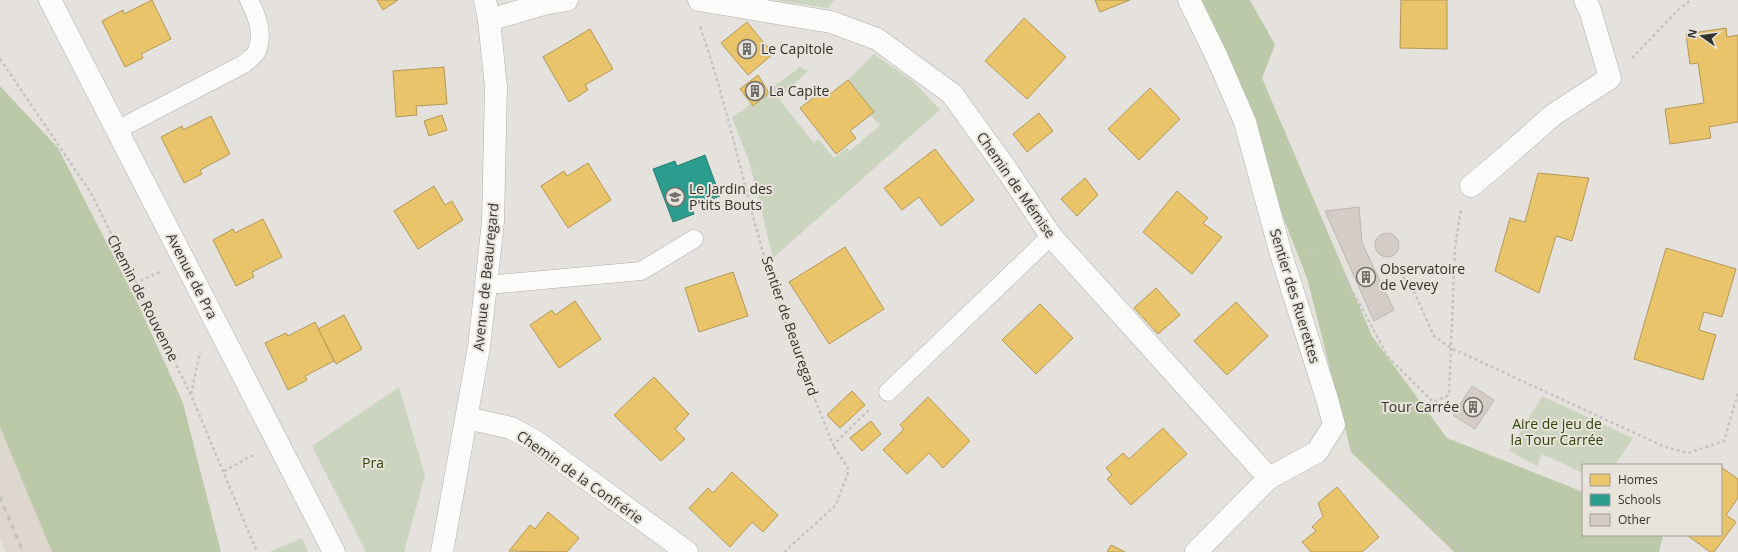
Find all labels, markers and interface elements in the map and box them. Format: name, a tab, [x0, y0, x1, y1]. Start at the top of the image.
north arrow	[1682, 16, 1722, 56]
text: N	[1683, 27, 1700, 40]
building icon: Le Capitole	[736, 38, 758, 60]
place label: Le Capitole	[761, 39, 833, 58]
building icon: La Capite	[744, 80, 766, 102]
place label: La Capite	[769, 81, 829, 100]
street label: Chemin de Mémise	[973, 128, 1060, 242]
place label: Le Jardin des P'tits Bouts	[689, 179, 773, 214]
school or university icon: Le Jardin des P'tits Bouts	[664, 186, 686, 208]
street label: Avenue de Beauregard	[468, 202, 503, 352]
street label: Sentier des Ruerettes	[1266, 226, 1325, 366]
street label: Avenue de Pra	[163, 229, 222, 322]
street label: Chemin de Rouvenne	[103, 231, 184, 364]
street label: Sentier de Beauregard	[758, 254, 823, 398]
place label: Observatoire de Vevey	[1380, 259, 1465, 294]
building icon: Observatoire de Vevey	[1355, 266, 1377, 288]
building icon: Tour Carrée	[1462, 396, 1484, 418]
place label: Tour Carrée	[1381, 397, 1459, 416]
park label: Aire de jeu de la Tour Carrée	[1511, 414, 1604, 449]
street label: Chemin de la Confrérie	[513, 426, 647, 528]
park label: Pra	[362, 453, 384, 472]
legend	[1582, 464, 1722, 536]
text: Homes	[1618, 471, 1658, 488]
text: Schools	[1618, 491, 1661, 508]
text: Other	[1618, 511, 1651, 528]

